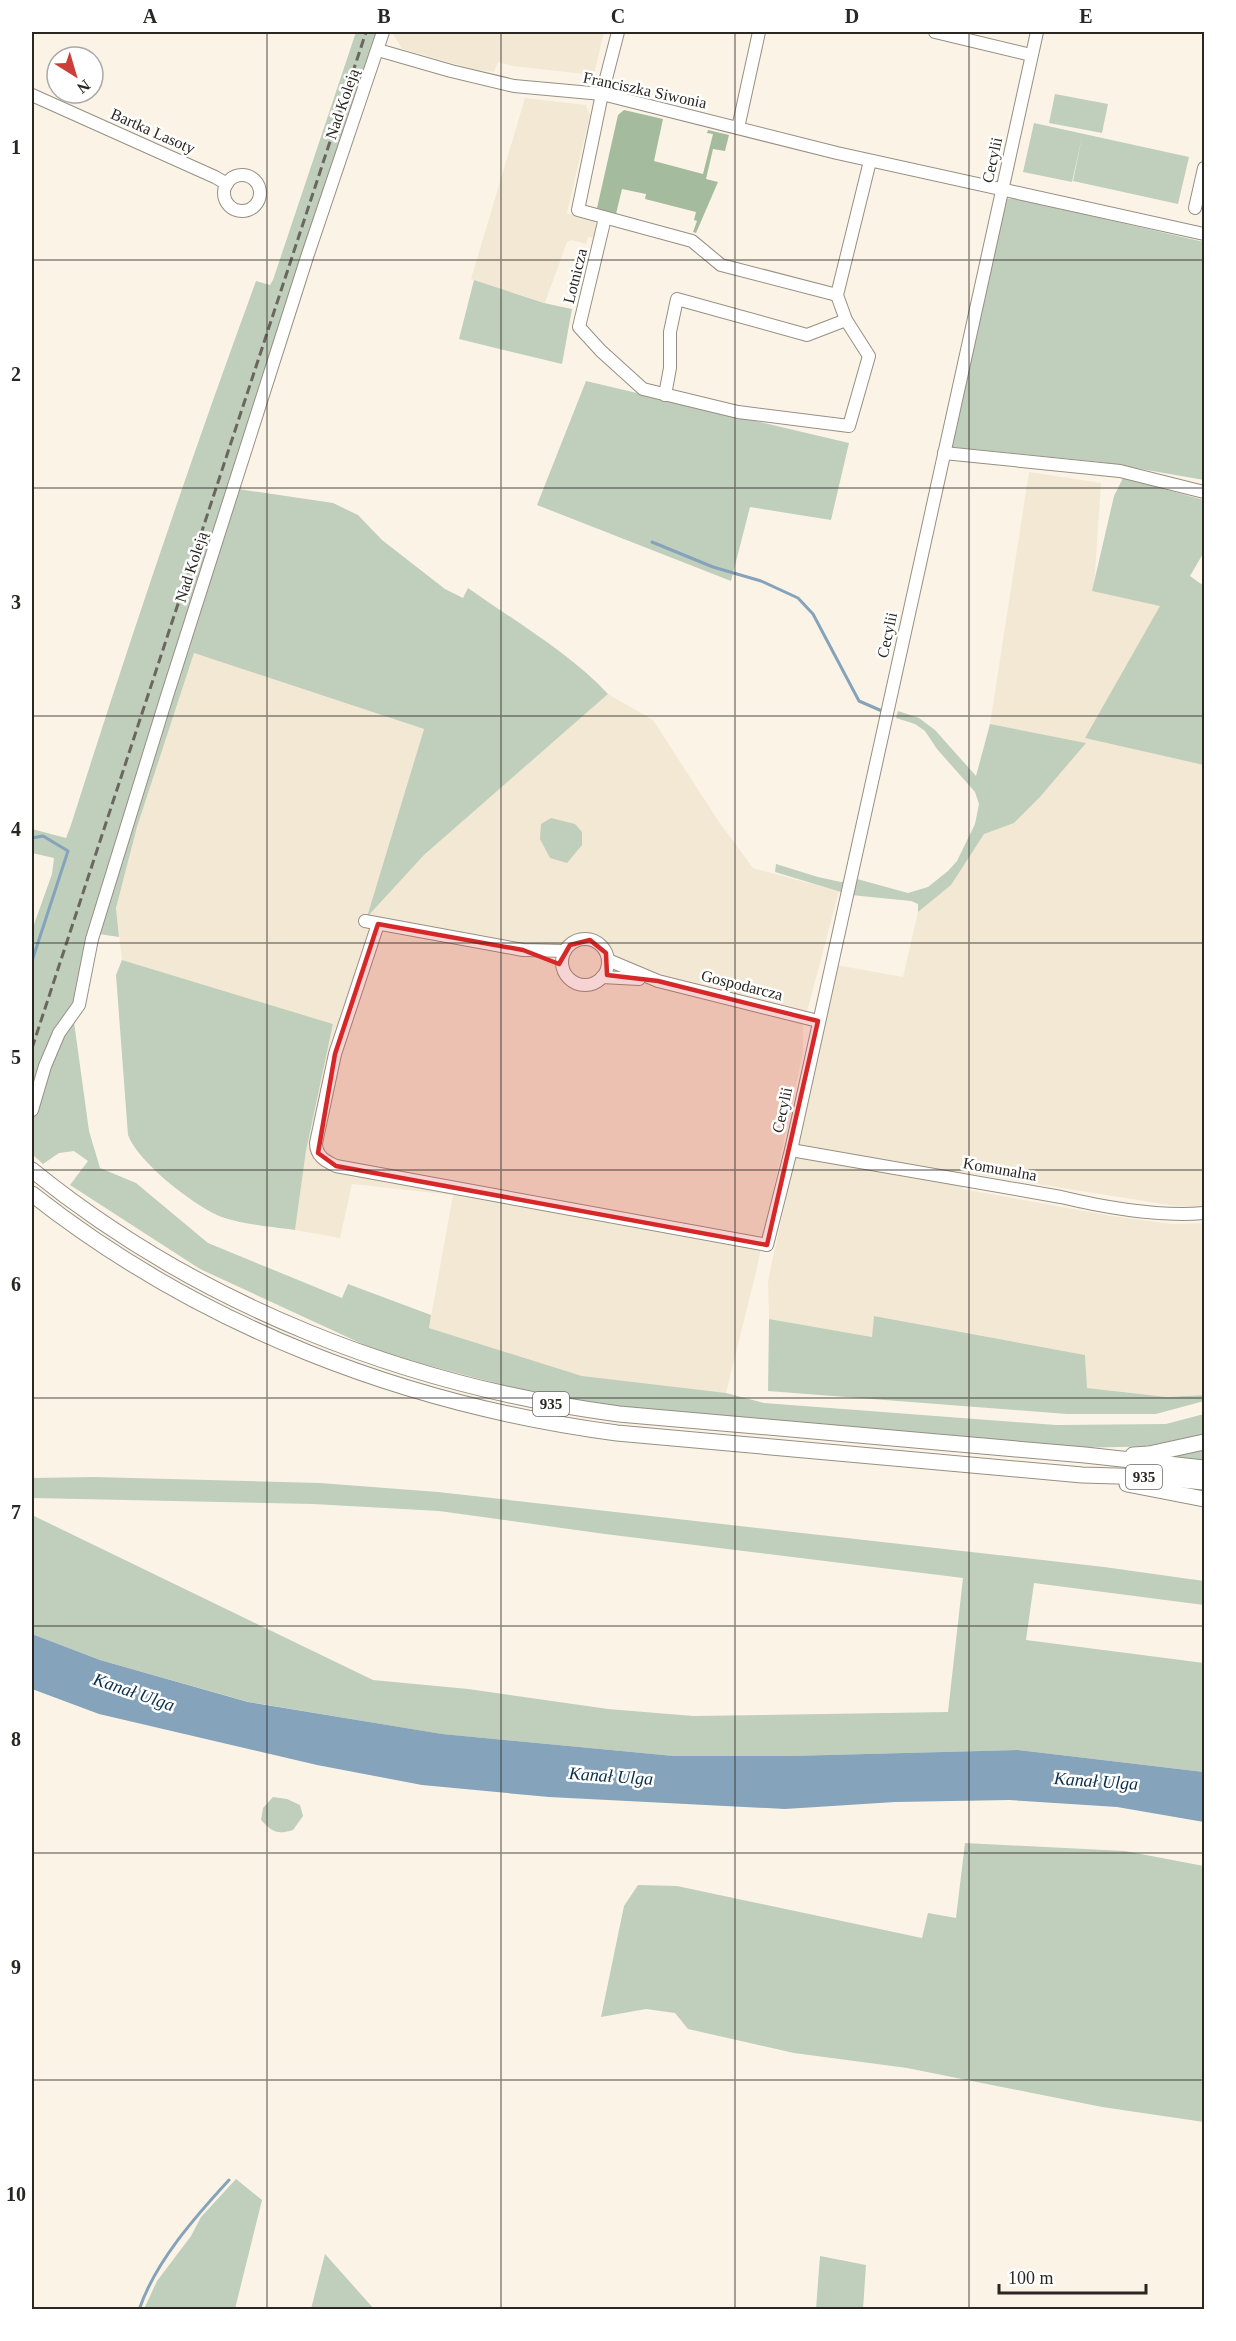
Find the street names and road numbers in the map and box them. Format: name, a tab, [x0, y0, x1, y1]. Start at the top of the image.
street label: Nad Koleją	[322, 66, 363, 142]
street label: Franciszka Siwonia	[582, 69, 708, 111]
street label: Bartka Lasoty	[108, 105, 198, 158]
street label: Cecylii	[979, 135, 1006, 185]
street label: Lotnicza	[560, 247, 590, 305]
street label: Nad Koleją	[172, 529, 212, 605]
street label: Cecylii	[874, 610, 901, 660]
street label: Gospodarcza	[699, 967, 785, 1004]
street label: Cecylii	[769, 1085, 796, 1135]
street label: Komunalna	[962, 1154, 1038, 1184]
road number: 935	[533, 1392, 569, 1416]
road number: 935	[1126, 1465, 1162, 1489]

